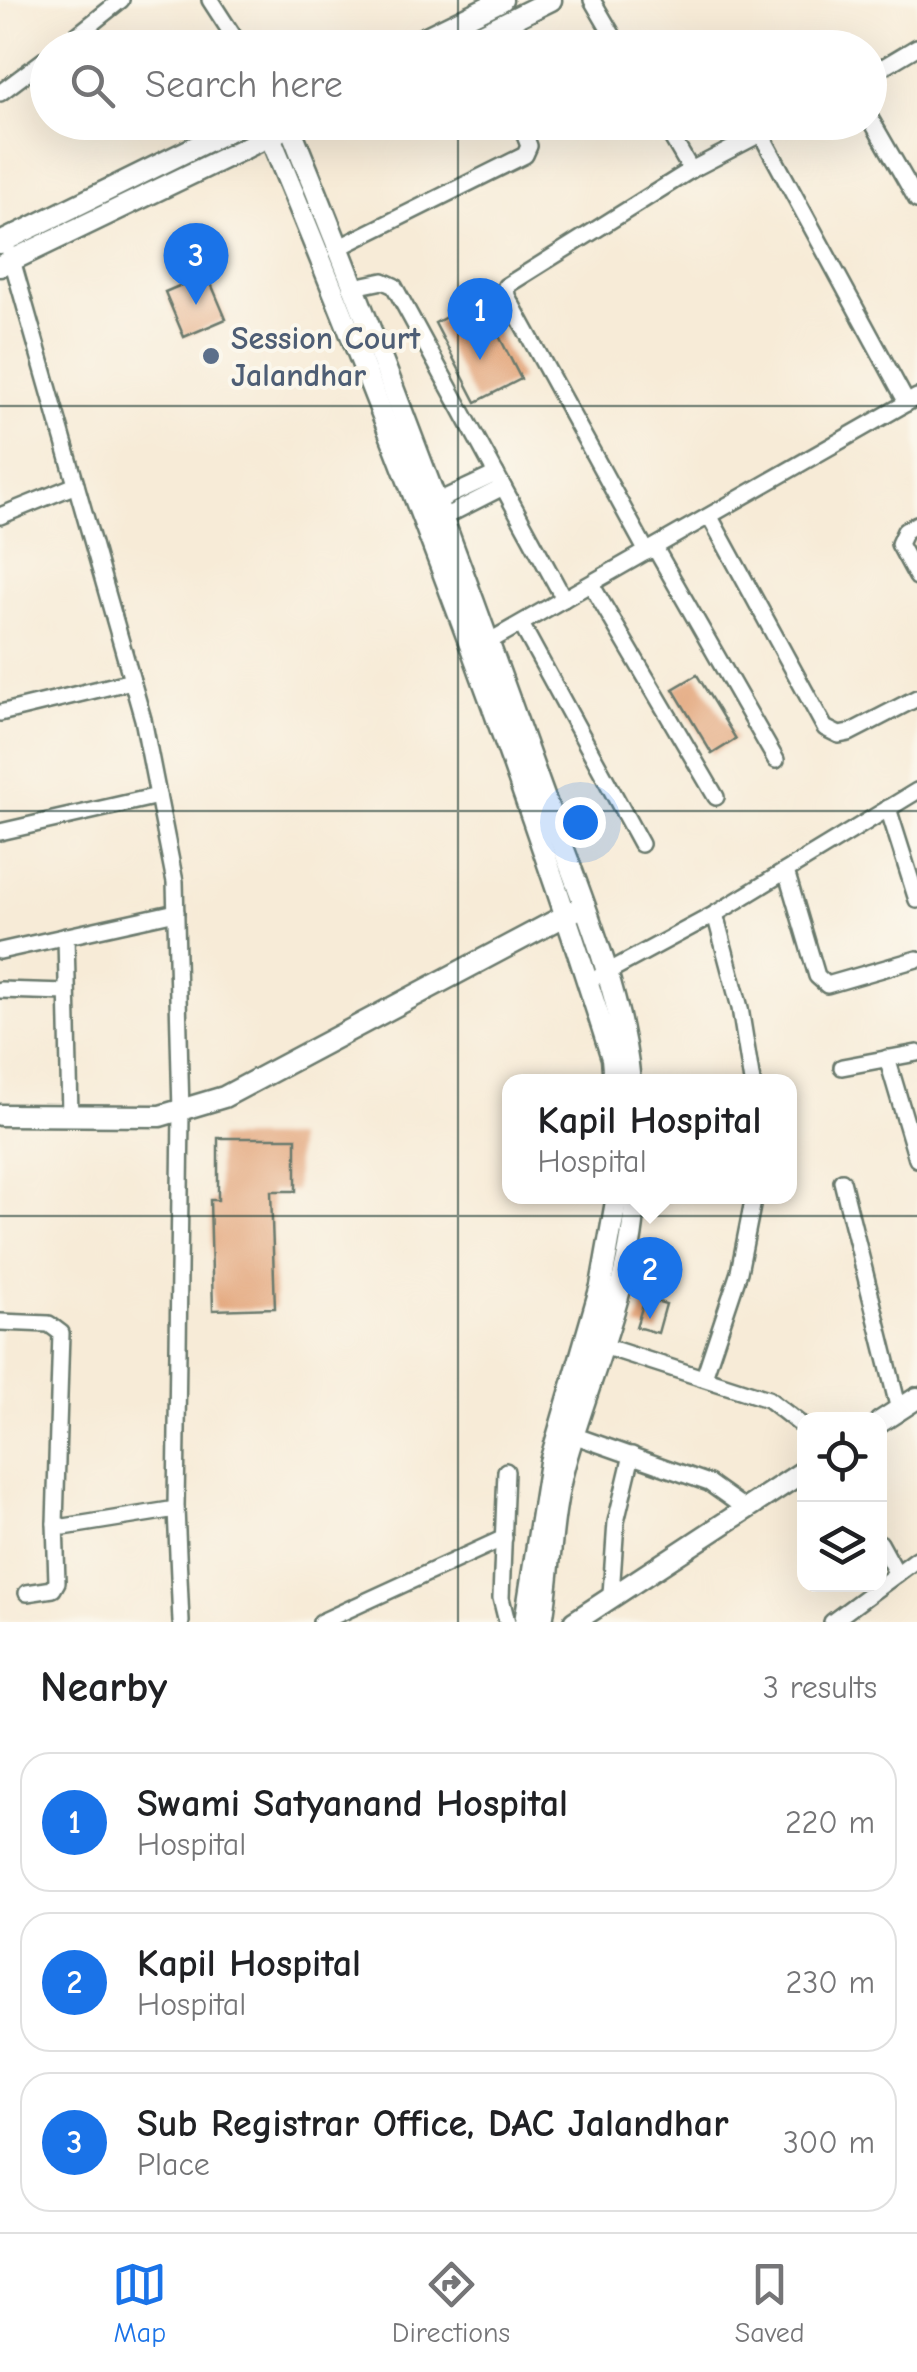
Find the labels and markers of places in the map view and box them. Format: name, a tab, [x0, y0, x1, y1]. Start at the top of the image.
pin: 3	[164, 222, 228, 305]
pin: 1	[448, 278, 512, 360]
place label: Session Court Jalandhar	[231, 320, 421, 394]
marker: Session Court Jalandhar	[200, 345, 222, 367]
pin: 2	[618, 1236, 682, 1319]

